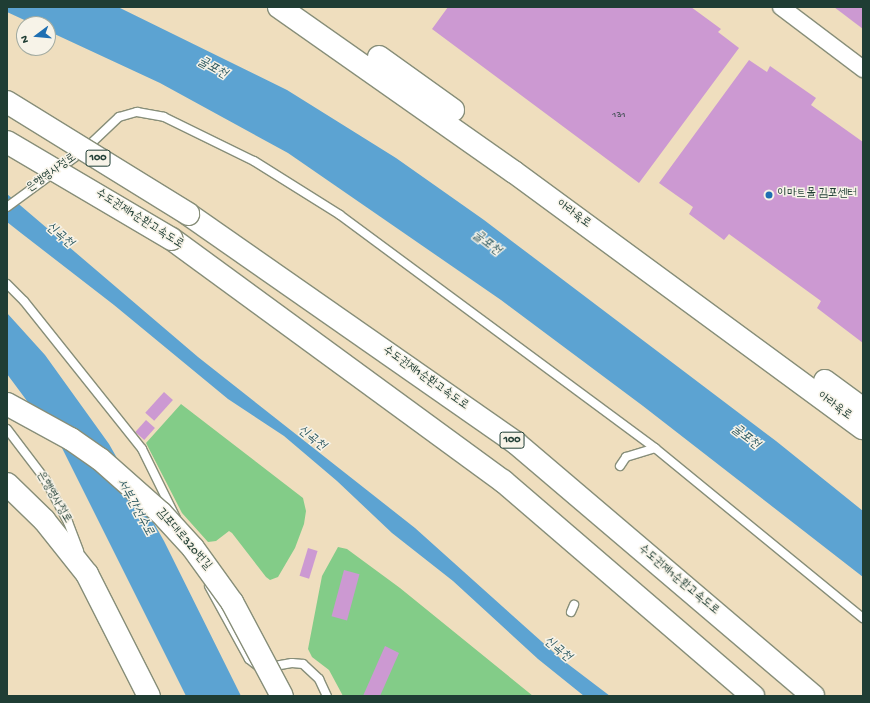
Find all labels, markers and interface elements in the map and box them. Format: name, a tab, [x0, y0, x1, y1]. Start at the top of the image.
north arrow	[16, 16, 56, 56]
text: N	[19, 34, 32, 44]
water label: 굴포천	[194, 55, 230, 83]
house number: 131	[612, 110, 626, 122]
road number: 100	[85, 149, 111, 167]
street label: 은행영사정로	[24, 151, 80, 197]
street label: 수도권제1순환고속도로	[92, 187, 186, 253]
place label: 이마트몰 김포센터	[777, 188, 857, 202]
marker: 이마트몰 김포센터	[764, 190, 774, 200]
street label: 아라육로	[553, 198, 593, 232]
water label: 신곡천	[42, 220, 76, 252]
water label: 굴포천	[469, 228, 503, 260]
street label: 수도권제1순환고속도로	[379, 344, 471, 414]
street label: 아라육로	[814, 390, 854, 424]
water label: 굴포천	[728, 422, 762, 454]
water label: 신곡천	[294, 423, 328, 455]
road number: 100	[499, 431, 525, 449]
street label: 은행영사정로	[32, 469, 74, 527]
water label: 서부간선수로	[112, 477, 156, 539]
street label: 김포대로320번길	[152, 506, 214, 574]
street label: 수도권제1순환고속도로	[635, 543, 721, 619]
water label: 신곡천	[540, 634, 574, 666]

